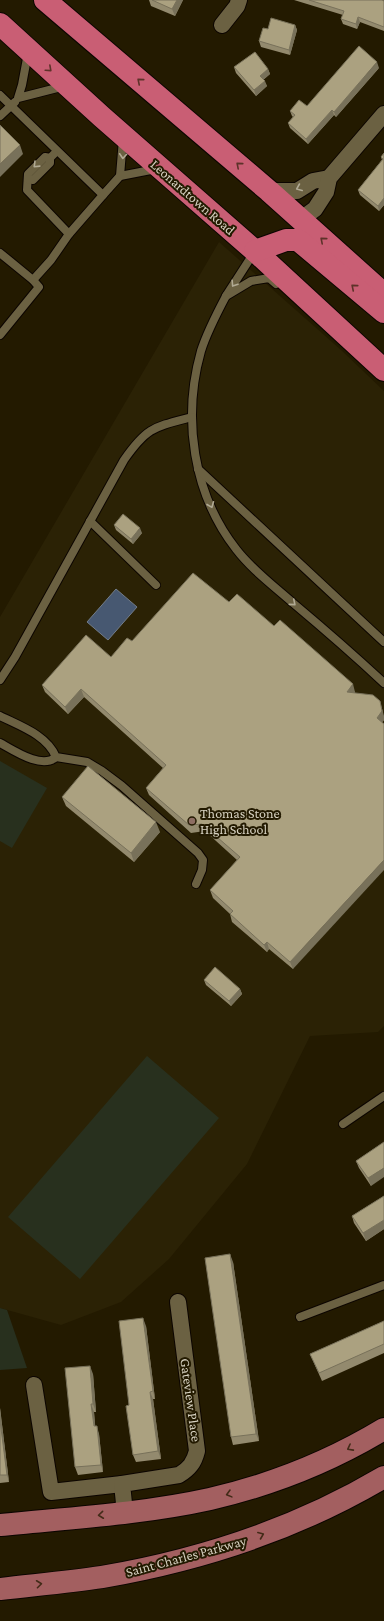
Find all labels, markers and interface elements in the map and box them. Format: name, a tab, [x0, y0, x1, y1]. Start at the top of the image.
one-way arrow	[45, 65, 52, 72]
one-way arrow	[138, 78, 145, 85]
one-way arrow	[118, 153, 127, 159]
street label: Leonardtown Road	[148, 156, 239, 238]
one-way arrow	[33, 160, 41, 168]
one-way arrow	[236, 163, 244, 170]
one-way arrow	[296, 184, 303, 192]
one-way arrow	[320, 238, 328, 245]
one-way arrow	[232, 279, 239, 286]
one-way arrow	[351, 284, 359, 291]
one-way arrow	[206, 502, 214, 509]
one-way arrow	[289, 599, 296, 606]
place label: Thomas Stone High School	[200, 805, 280, 837]
marker: Thomas Stone High School	[187, 816, 197, 826]
street label: Gateview Place	[177, 1357, 205, 1443]
one-way arrow	[347, 1443, 354, 1450]
one-way arrow	[226, 1489, 233, 1498]
one-way arrow	[98, 1510, 104, 1519]
street label: Saint Charles Parkway	[124, 1532, 249, 1580]
one-way arrow	[257, 1532, 264, 1540]
one-way arrow	[36, 1580, 42, 1589]

